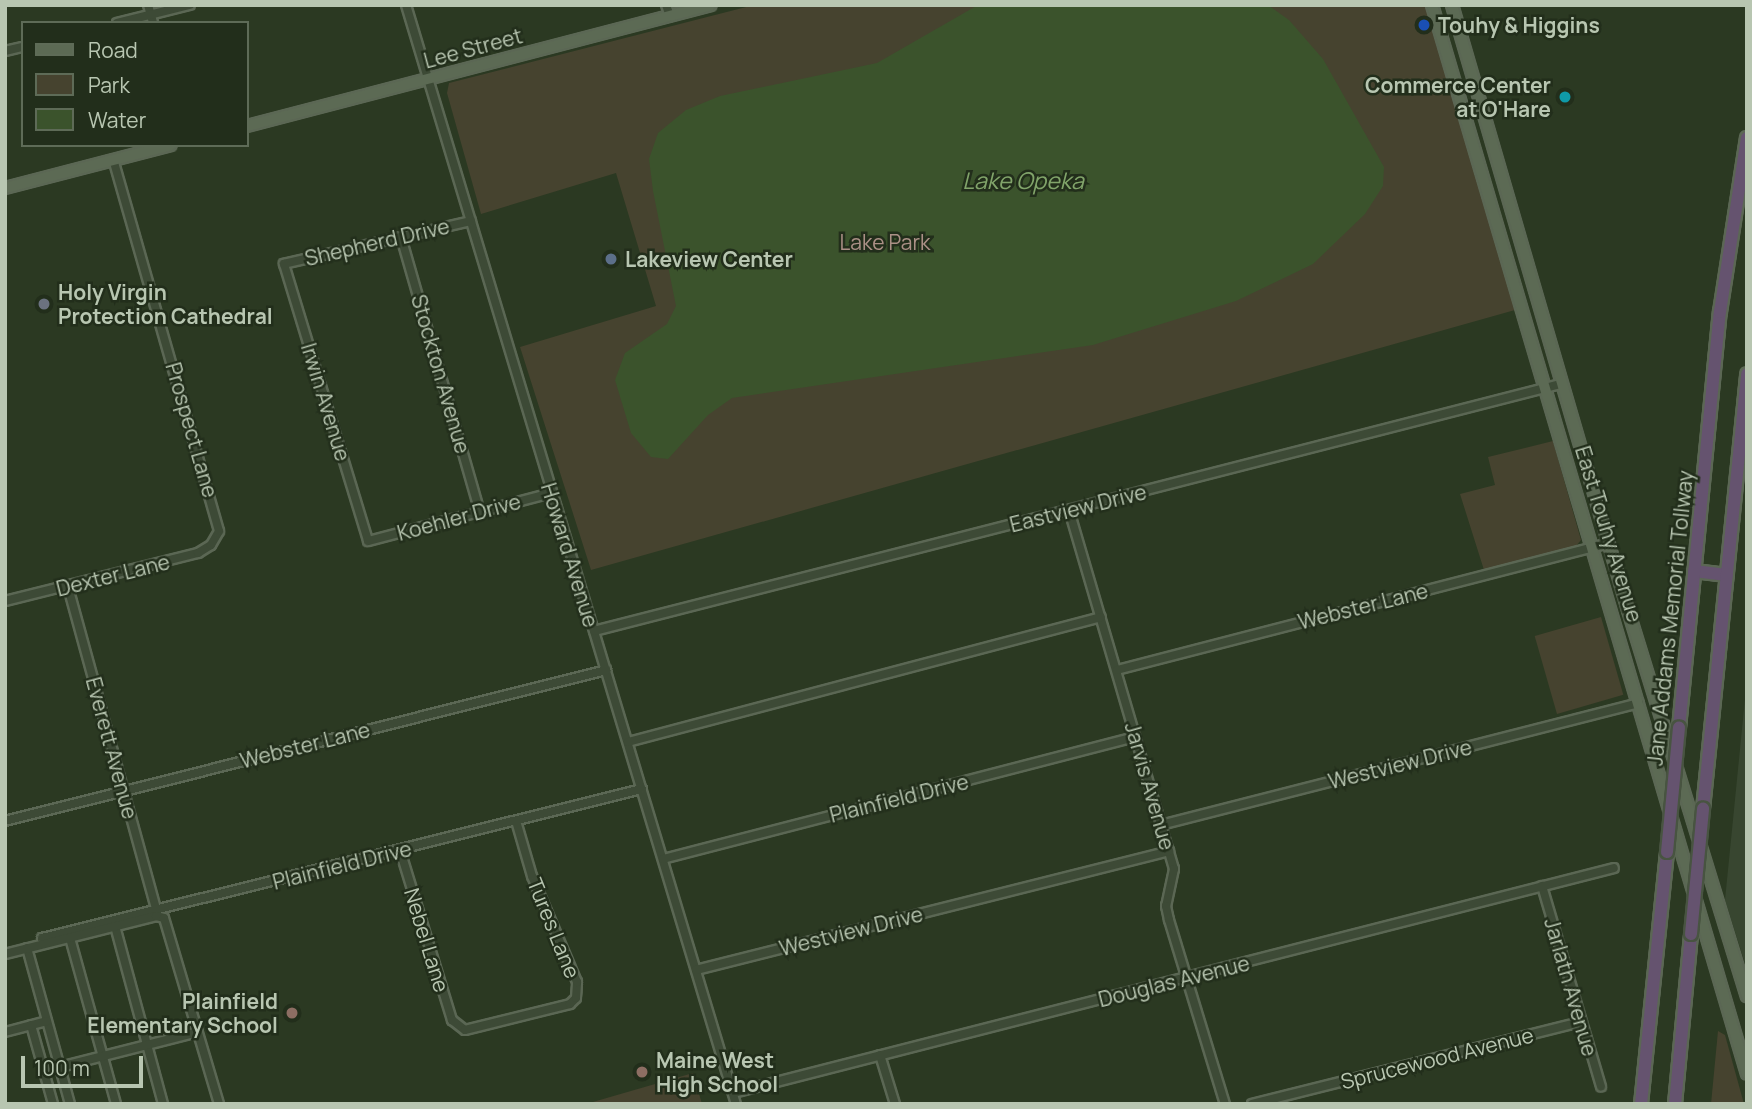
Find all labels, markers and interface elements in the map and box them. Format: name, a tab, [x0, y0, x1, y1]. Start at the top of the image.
place label: Touhy & Higgins	[1438, 12, 1600, 38]
marker: Touhy & Higgins	[1416, 17, 1432, 33]
legend	[21, 21, 248, 147]
street label: Lee Street	[421, 23, 525, 73]
text: Road	[88, 36, 138, 64]
text: Park	[88, 71, 130, 99]
place label: Commerce Center at O'Hare	[1365, 72, 1551, 122]
marker: Commerce Center at O'Hare	[1557, 89, 1573, 105]
text: Water	[88, 106, 146, 134]
water label: Lake Opeka	[962, 166, 1084, 194]
street label: Shepherd Drive	[302, 213, 452, 271]
park label: Lake Park	[840, 229, 930, 255]
place label: Lakeview Center	[625, 246, 793, 272]
marker: Lakeview Center	[603, 251, 619, 267]
place label: Holy Virgin Protection Cathedral	[58, 279, 273, 329]
street label: Stockton Avenue	[406, 292, 476, 456]
marker: Holy Virgin Protection Cathedral	[36, 296, 52, 312]
street label: Irwin Avenue	[296, 340, 356, 464]
street label: Prospect Lane	[161, 360, 223, 500]
street label: East Touhy Avenue	[1570, 443, 1648, 625]
street label: Jane Addams Memorial Tollway	[1642, 469, 1698, 767]
street label: Eastview Drive	[1007, 479, 1149, 537]
street label: Howard Avenue	[536, 480, 604, 630]
street label: Koehler Drive	[394, 488, 524, 546]
street label: Dexter Lane	[54, 549, 172, 601]
street label: Webster Lane	[1295, 578, 1431, 634]
street label: Everett Avenue	[81, 674, 143, 822]
street label: Webster Lane	[237, 717, 373, 773]
street label: Jarvis Avenue	[1120, 719, 1180, 853]
street label: Westview Drive	[1326, 734, 1474, 794]
street label: Plainfield Drive	[827, 769, 971, 827]
street label: Plainfield Drive	[270, 836, 414, 894]
street label: Tures Lane	[522, 874, 586, 982]
street label: Nebel Lane	[399, 885, 455, 995]
street label: Westview Drive	[777, 901, 925, 961]
street label: Jarlath Avenue	[1539, 915, 1603, 1059]
street label: Douglas Avenue	[1096, 950, 1252, 1012]
place label: Plainfield Elementary School	[87, 988, 278, 1038]
marker: Plainfield Elementary School	[284, 1005, 300, 1021]
street label: Sprucewood Avenue	[1338, 1022, 1536, 1094]
scale bar	[24, 1042, 147, 1086]
place label: Maine West High School	[656, 1047, 778, 1097]
text: 100 m	[34, 1054, 90, 1082]
marker: Maine West High School	[634, 1064, 650, 1080]

